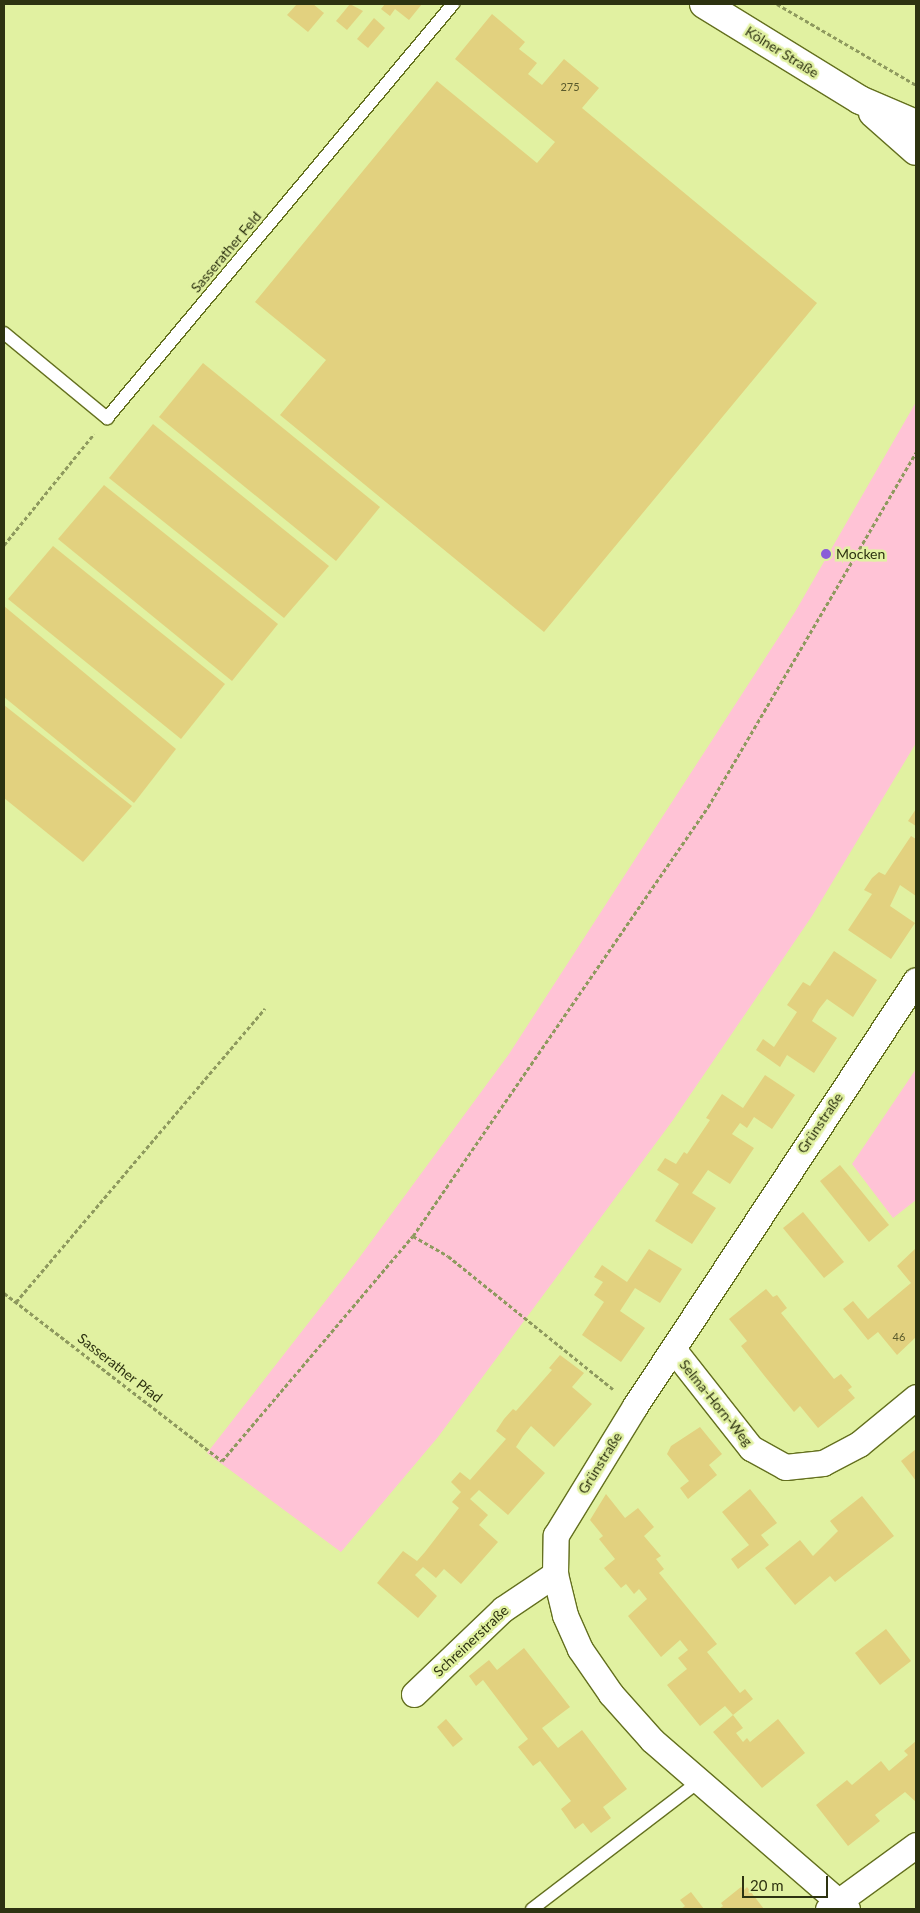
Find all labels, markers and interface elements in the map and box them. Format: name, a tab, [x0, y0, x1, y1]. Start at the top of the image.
street label: Kölner Straße	[742, 23, 822, 81]
house number: 275	[560, 80, 580, 94]
street label: Sasserather Feld	[187, 208, 265, 296]
place label: Mocken	[836, 546, 885, 562]
marker: Mocken	[820, 548, 832, 560]
street label: Grünstraße	[794, 1090, 846, 1156]
street label: Sasserather Pfad	[74, 1330, 166, 1406]
house number: 46	[893, 1330, 905, 1344]
street label: Selma-Horn-Weg	[676, 1356, 756, 1450]
street label: Grünstraße	[574, 1429, 626, 1497]
street label: Schreinerstraße	[430, 1602, 512, 1680]
scale bar	[745, 1866, 831, 1898]
text: 20 m	[750, 1876, 784, 1894]

